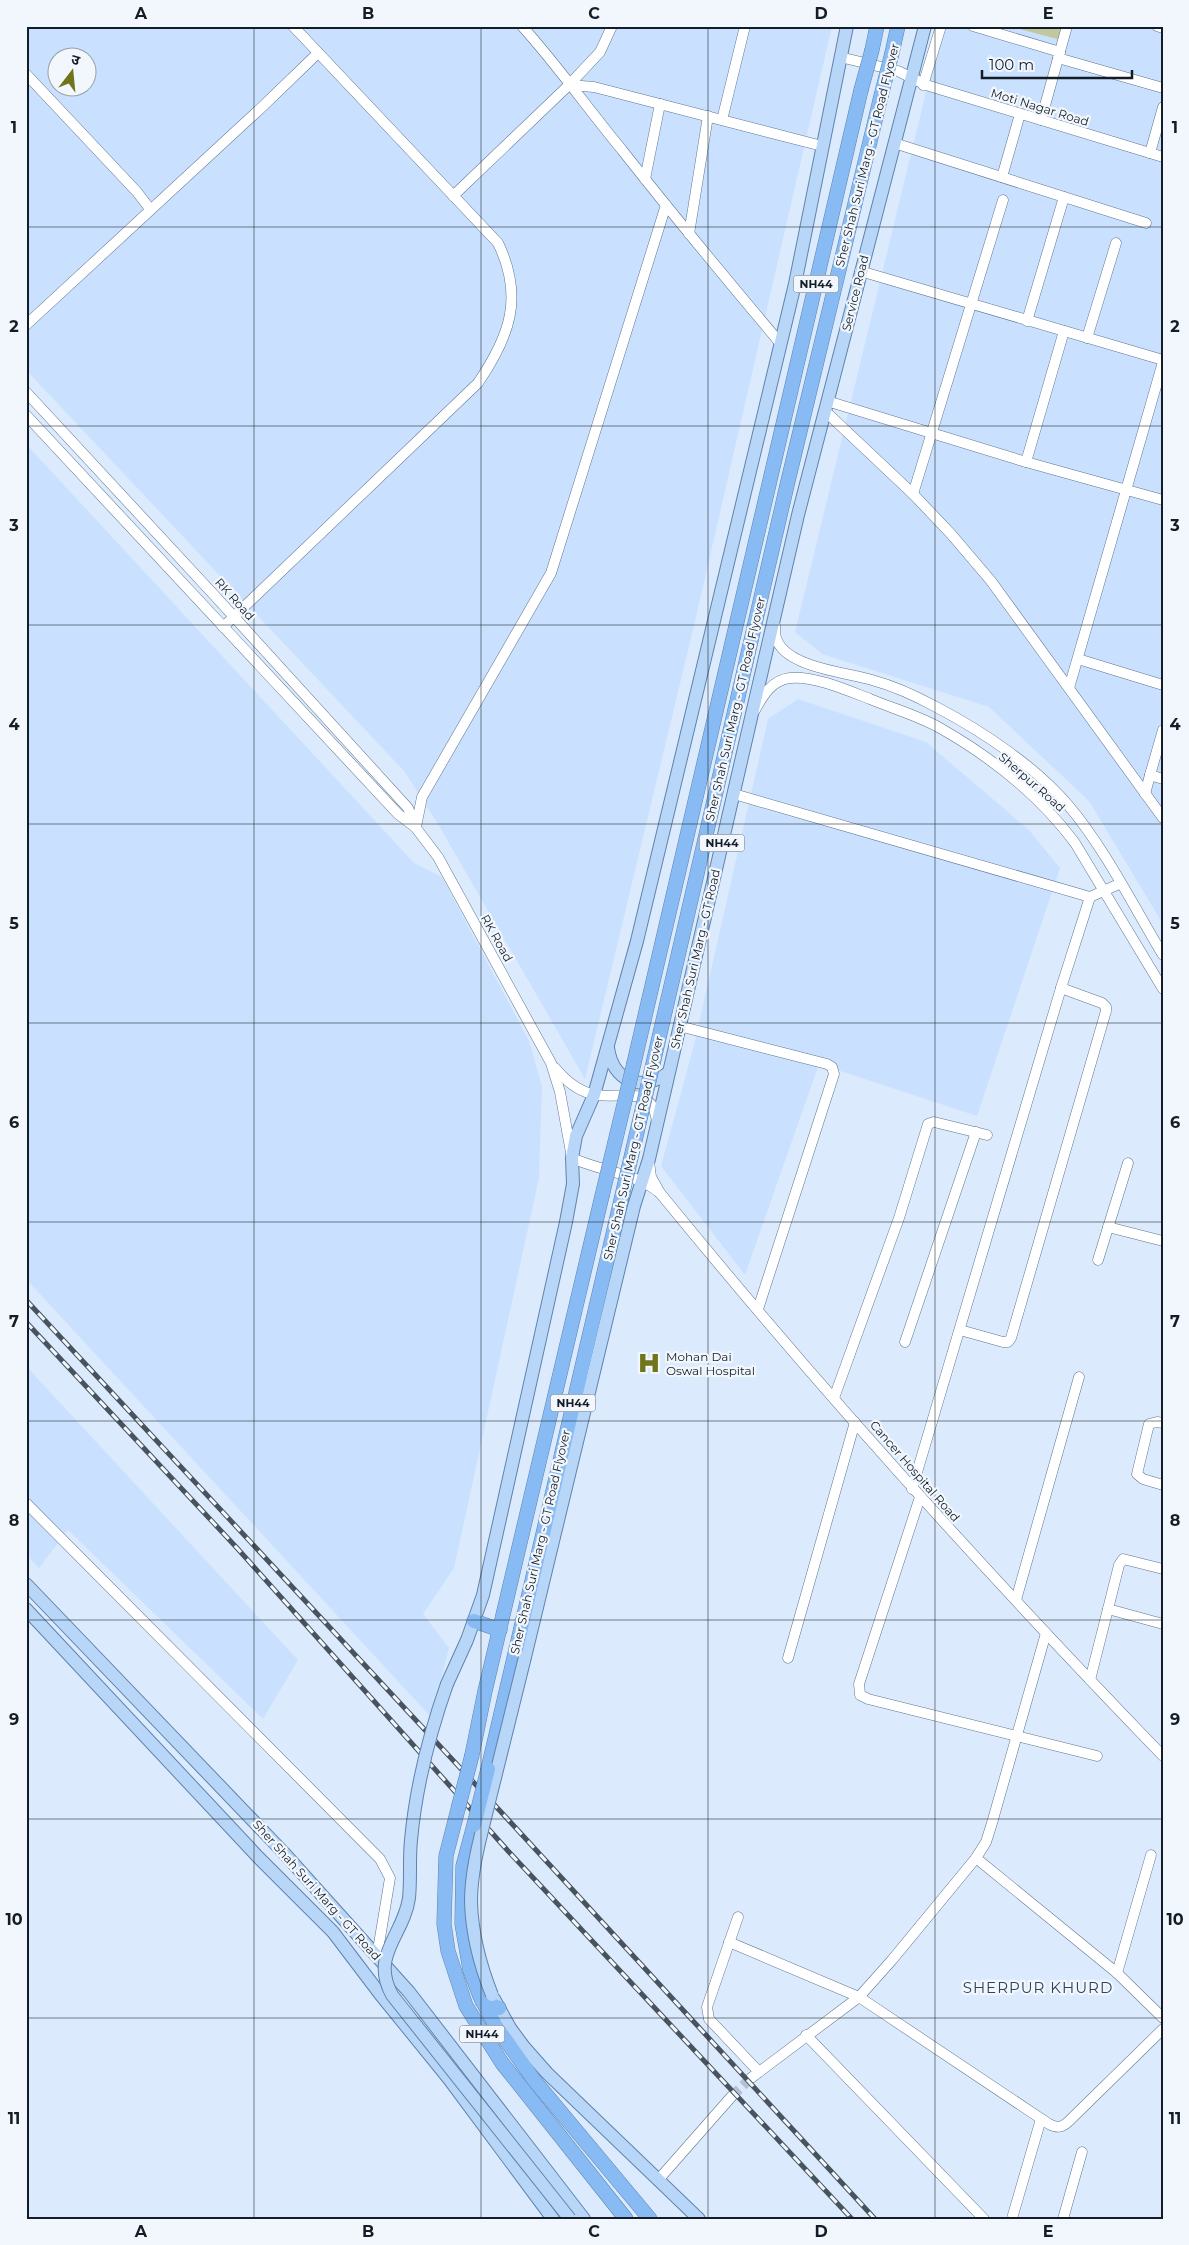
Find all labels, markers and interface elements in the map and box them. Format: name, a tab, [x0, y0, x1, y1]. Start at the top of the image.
text: A	[134, 4, 148, 23]
text: B	[362, 4, 374, 23]
text: C	[588, 4, 600, 23]
text: D	[814, 4, 828, 23]
text: E	[1043, 4, 1053, 23]
street label: Sher Shah Suri Marg - GT Road Flyover	[832, 41, 902, 268]
north arrow	[48, 48, 98, 98]
scale bar	[982, 48, 1132, 80]
text: उ	[69, 50, 83, 70]
text: 100 m	[989, 55, 1034, 74]
street label: Moti Nagar Road	[989, 85, 1091, 129]
text: 1	[11, 118, 17, 137]
text: 1	[1172, 118, 1178, 137]
street label: Service Road	[838, 253, 872, 333]
road number: NH44	[794, 276, 838, 292]
text: 2	[9, 317, 19, 336]
text: 2	[1170, 317, 1180, 336]
text: 3	[8, 516, 19, 535]
text: 3	[1169, 516, 1180, 535]
street label: RK Road	[212, 575, 258, 623]
street label: Sher Shah Suri Marg - GT Road Flyover	[702, 595, 768, 823]
text: 4	[8, 715, 20, 734]
text: 4	[1169, 715, 1181, 734]
street label: Sherpur Road	[996, 749, 1068, 815]
road number: NH44	[700, 834, 744, 851]
street label: Sher Shah Suri Marg - GT Road	[667, 868, 723, 1050]
street label: RK Road	[478, 912, 516, 964]
text: 5	[9, 914, 19, 933]
text: 5	[1170, 914, 1180, 933]
street label: Sher Shah Suri Marg - GT Road Flyover	[600, 1034, 666, 1262]
text: 6	[9, 1113, 19, 1132]
text: 6	[1170, 1113, 1180, 1132]
text: 7	[9, 1312, 19, 1331]
text: 7	[1170, 1312, 1180, 1331]
place label: Mohan Dai Oswal Hospital	[666, 1349, 755, 1378]
hospital icon: Mohan Dai Oswal Hospital	[636, 1350, 662, 1376]
road number: NH44	[550, 1395, 596, 1412]
street label: Cancer Hospital Road	[867, 1417, 963, 1525]
street label: Sher Shah Suri Marg - GT Road Flyover	[507, 1428, 573, 1656]
text: 8	[9, 1511, 19, 1530]
text: 8	[1170, 1511, 1180, 1530]
text: 9	[9, 1710, 19, 1729]
text: 9	[1170, 1710, 1180, 1729]
street label: Sher Shah Suri Marg - GT Road	[250, 1817, 384, 1963]
text: 10	[5, 1910, 23, 1929]
text: 10	[1166, 1910, 1184, 1929]
district label: SHERPUR KHURD	[963, 1978, 1113, 1997]
road number: NH44	[460, 2026, 504, 2042]
text: 11	[8, 2109, 20, 2128]
text: 11	[1169, 2109, 1181, 2128]
text: A	[134, 2222, 148, 2241]
text: B	[362, 2222, 374, 2241]
text: C	[588, 2222, 600, 2241]
text: D	[814, 2222, 828, 2241]
text: E	[1043, 2222, 1053, 2241]

